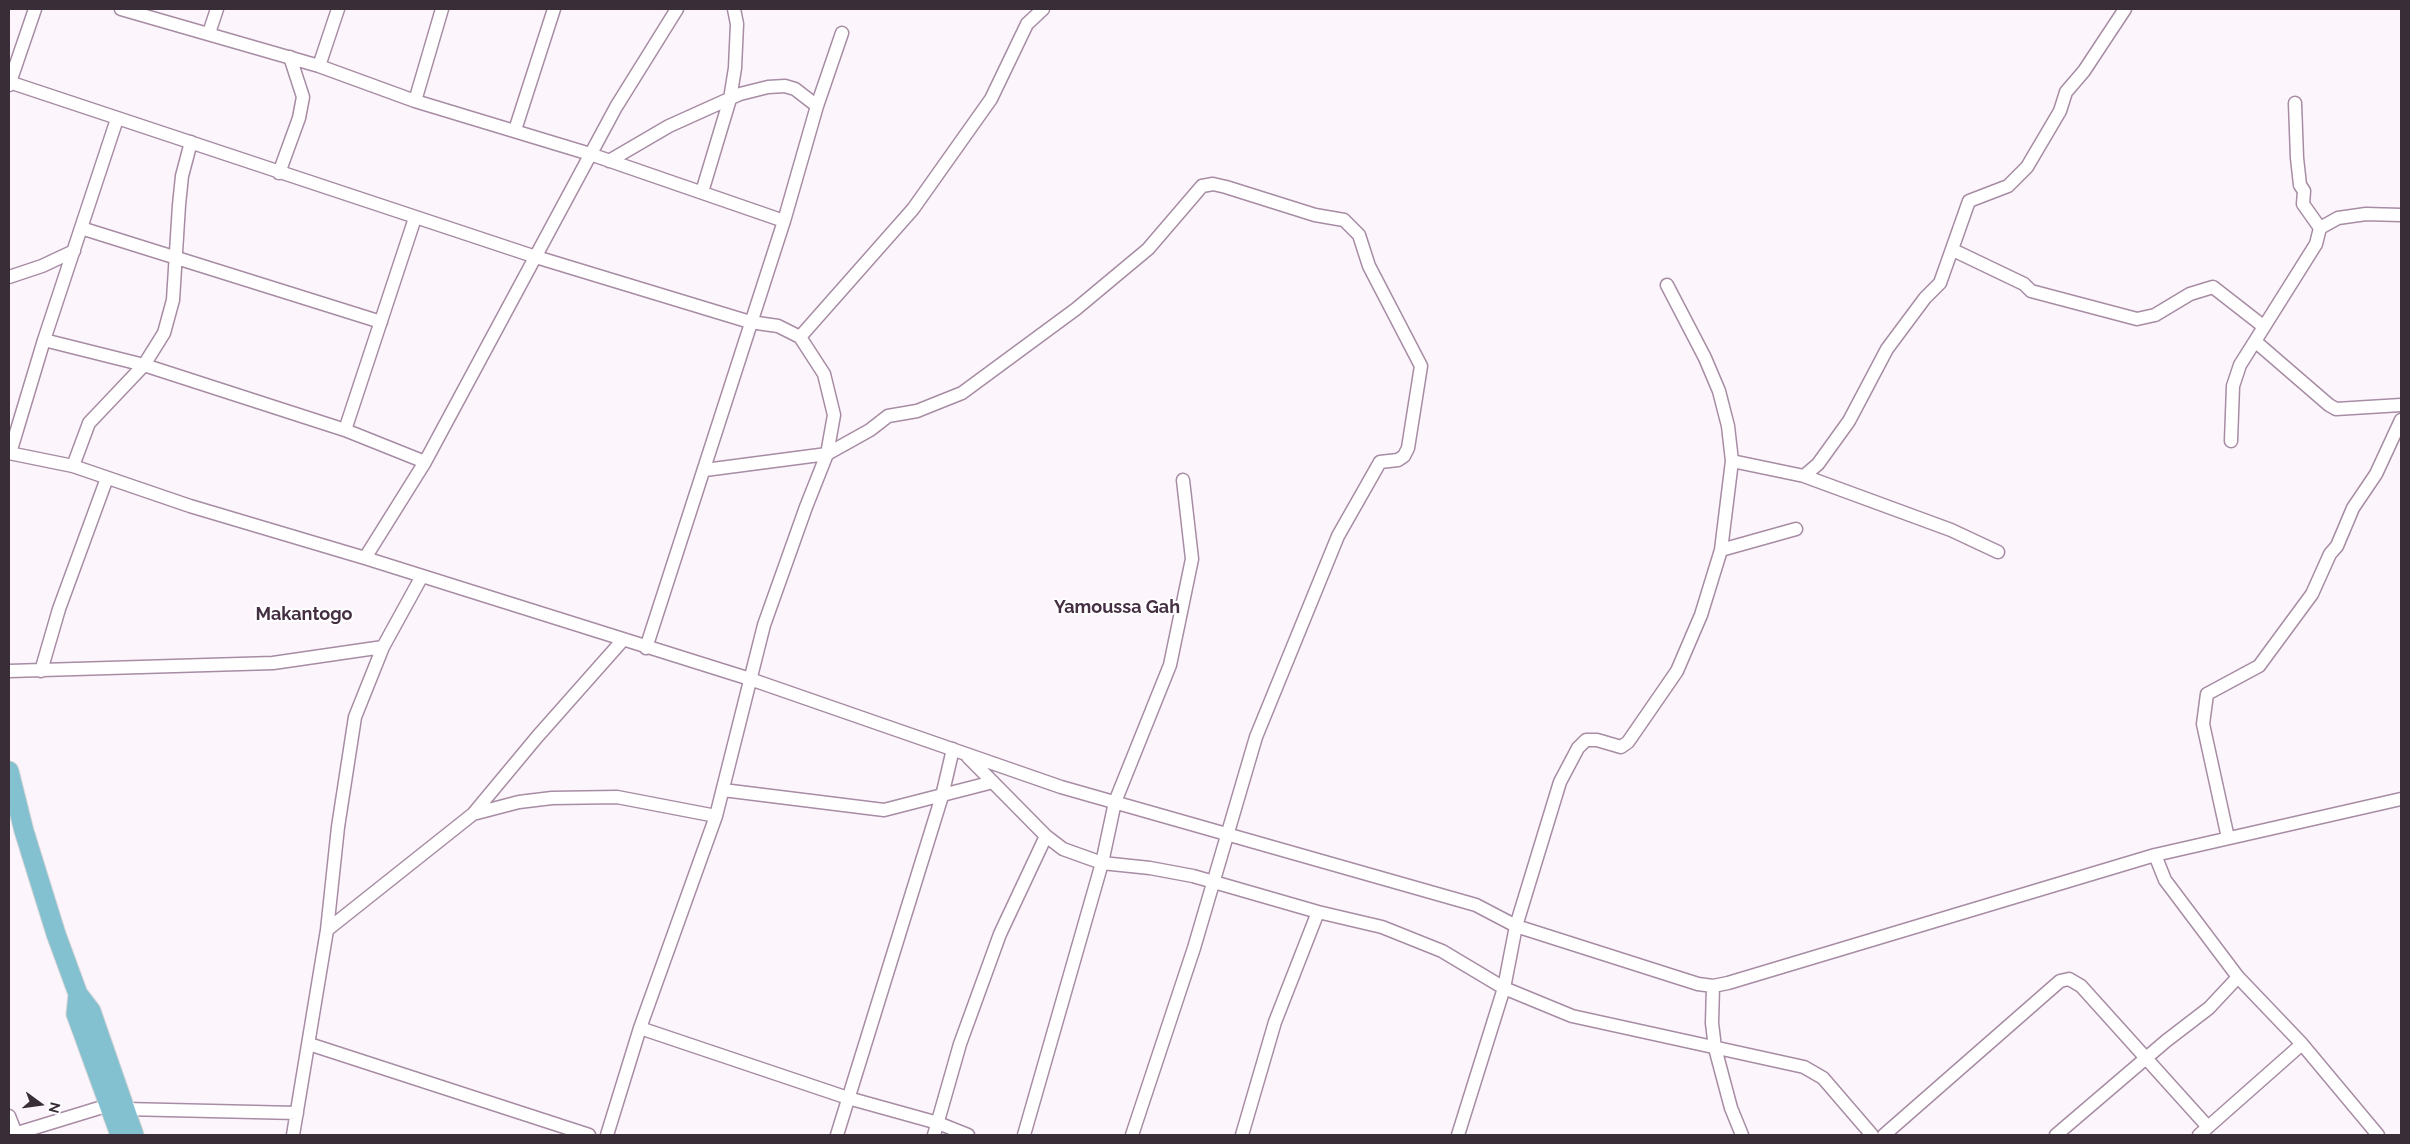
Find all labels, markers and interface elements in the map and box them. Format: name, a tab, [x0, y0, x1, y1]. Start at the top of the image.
district label: Yamoussa Gah	[1054, 597, 1180, 619]
district label: Makantogo	[256, 604, 352, 626]
north arrow	[15, 1079, 65, 1129]
text: N	[45, 1101, 64, 1115]

